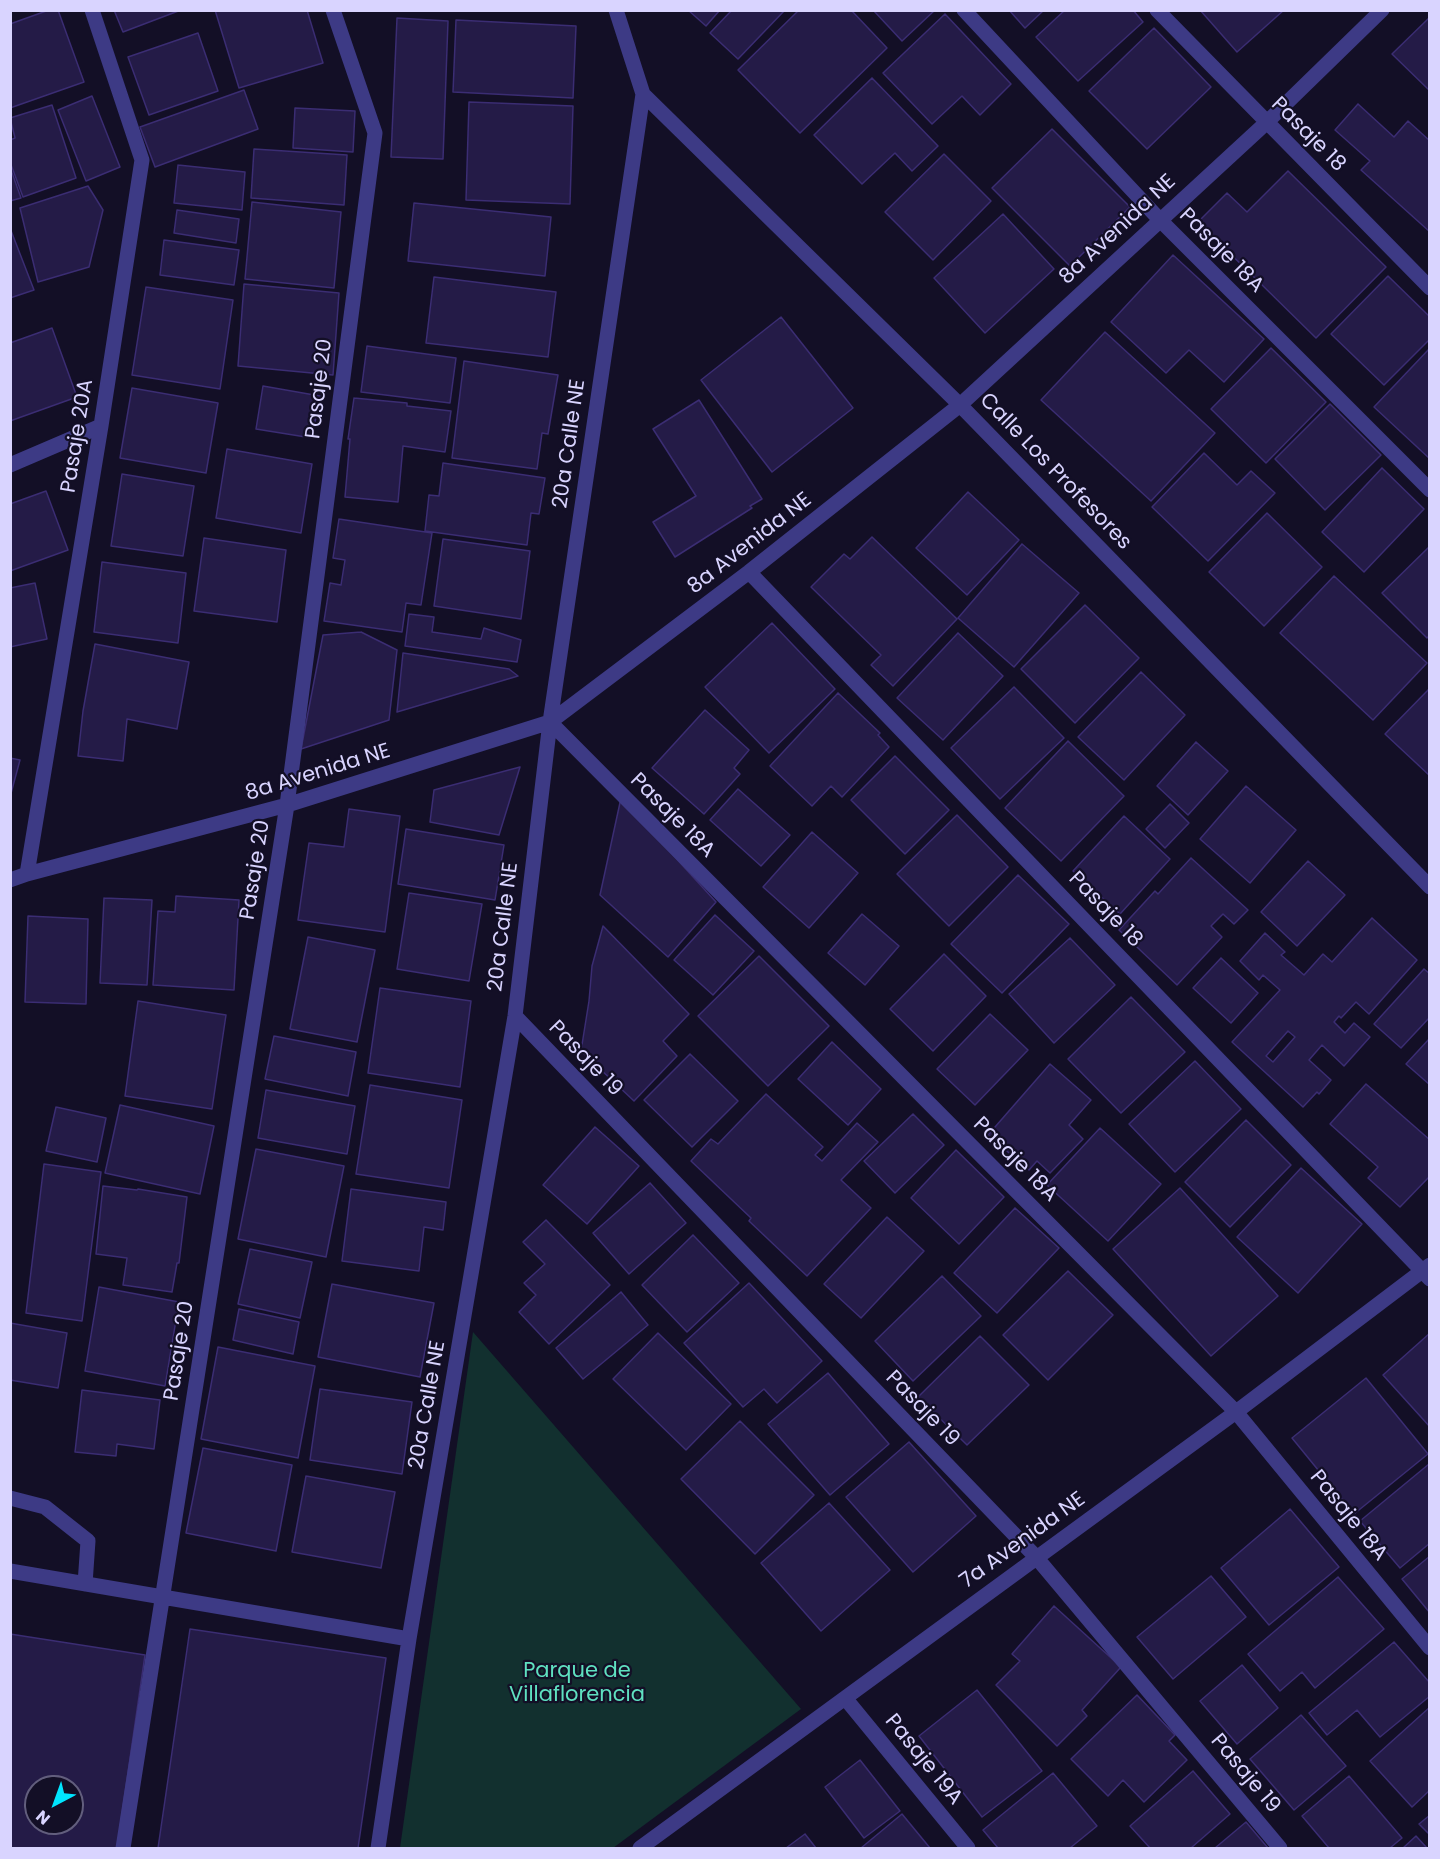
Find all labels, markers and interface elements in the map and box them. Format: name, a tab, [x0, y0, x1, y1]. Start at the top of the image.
street label: Pasaje 18	[1265, 92, 1351, 178]
street label: 8a Avenida NE	[1055, 170, 1181, 290]
street label: Pasaje 18A	[1173, 203, 1269, 299]
street label: Pasaje 20	[301, 338, 339, 440]
street label: Pasaje 20A	[57, 377, 99, 495]
street label: 20a Calle NE	[548, 378, 592, 510]
street label: Calle Los Profesores	[974, 388, 1136, 556]
street label: 8a Avenida NE	[683, 488, 817, 600]
street label: 8a Avenida NE	[243, 739, 393, 807]
street label: Pasaje 18A	[624, 768, 720, 864]
street label: Pasaje 20	[236, 818, 276, 922]
street label: 20a Calle NE	[484, 861, 524, 993]
street label: Pasaje 18	[1063, 867, 1147, 953]
street label: Pasaje 19	[543, 1016, 627, 1102]
street label: Pasaje 18A	[967, 1112, 1063, 1208]
street label: Pasaje 20	[160, 1299, 200, 1403]
street label: 20a Calle NE	[404, 1339, 452, 1471]
street label: Pasaje 19	[880, 1366, 964, 1452]
street label: Pasaje 18A	[1304, 1466, 1392, 1566]
street label: 7a Avenida NE	[956, 1487, 1090, 1595]
park label: Parque de Villaflorencia	[509, 1659, 645, 1709]
street label: Pasaje 19A	[879, 1710, 967, 1810]
street label: Pasaje 19	[1205, 1729, 1285, 1819]
north arrow	[24, 1775, 84, 1835]
text: N	[31, 1805, 55, 1830]

